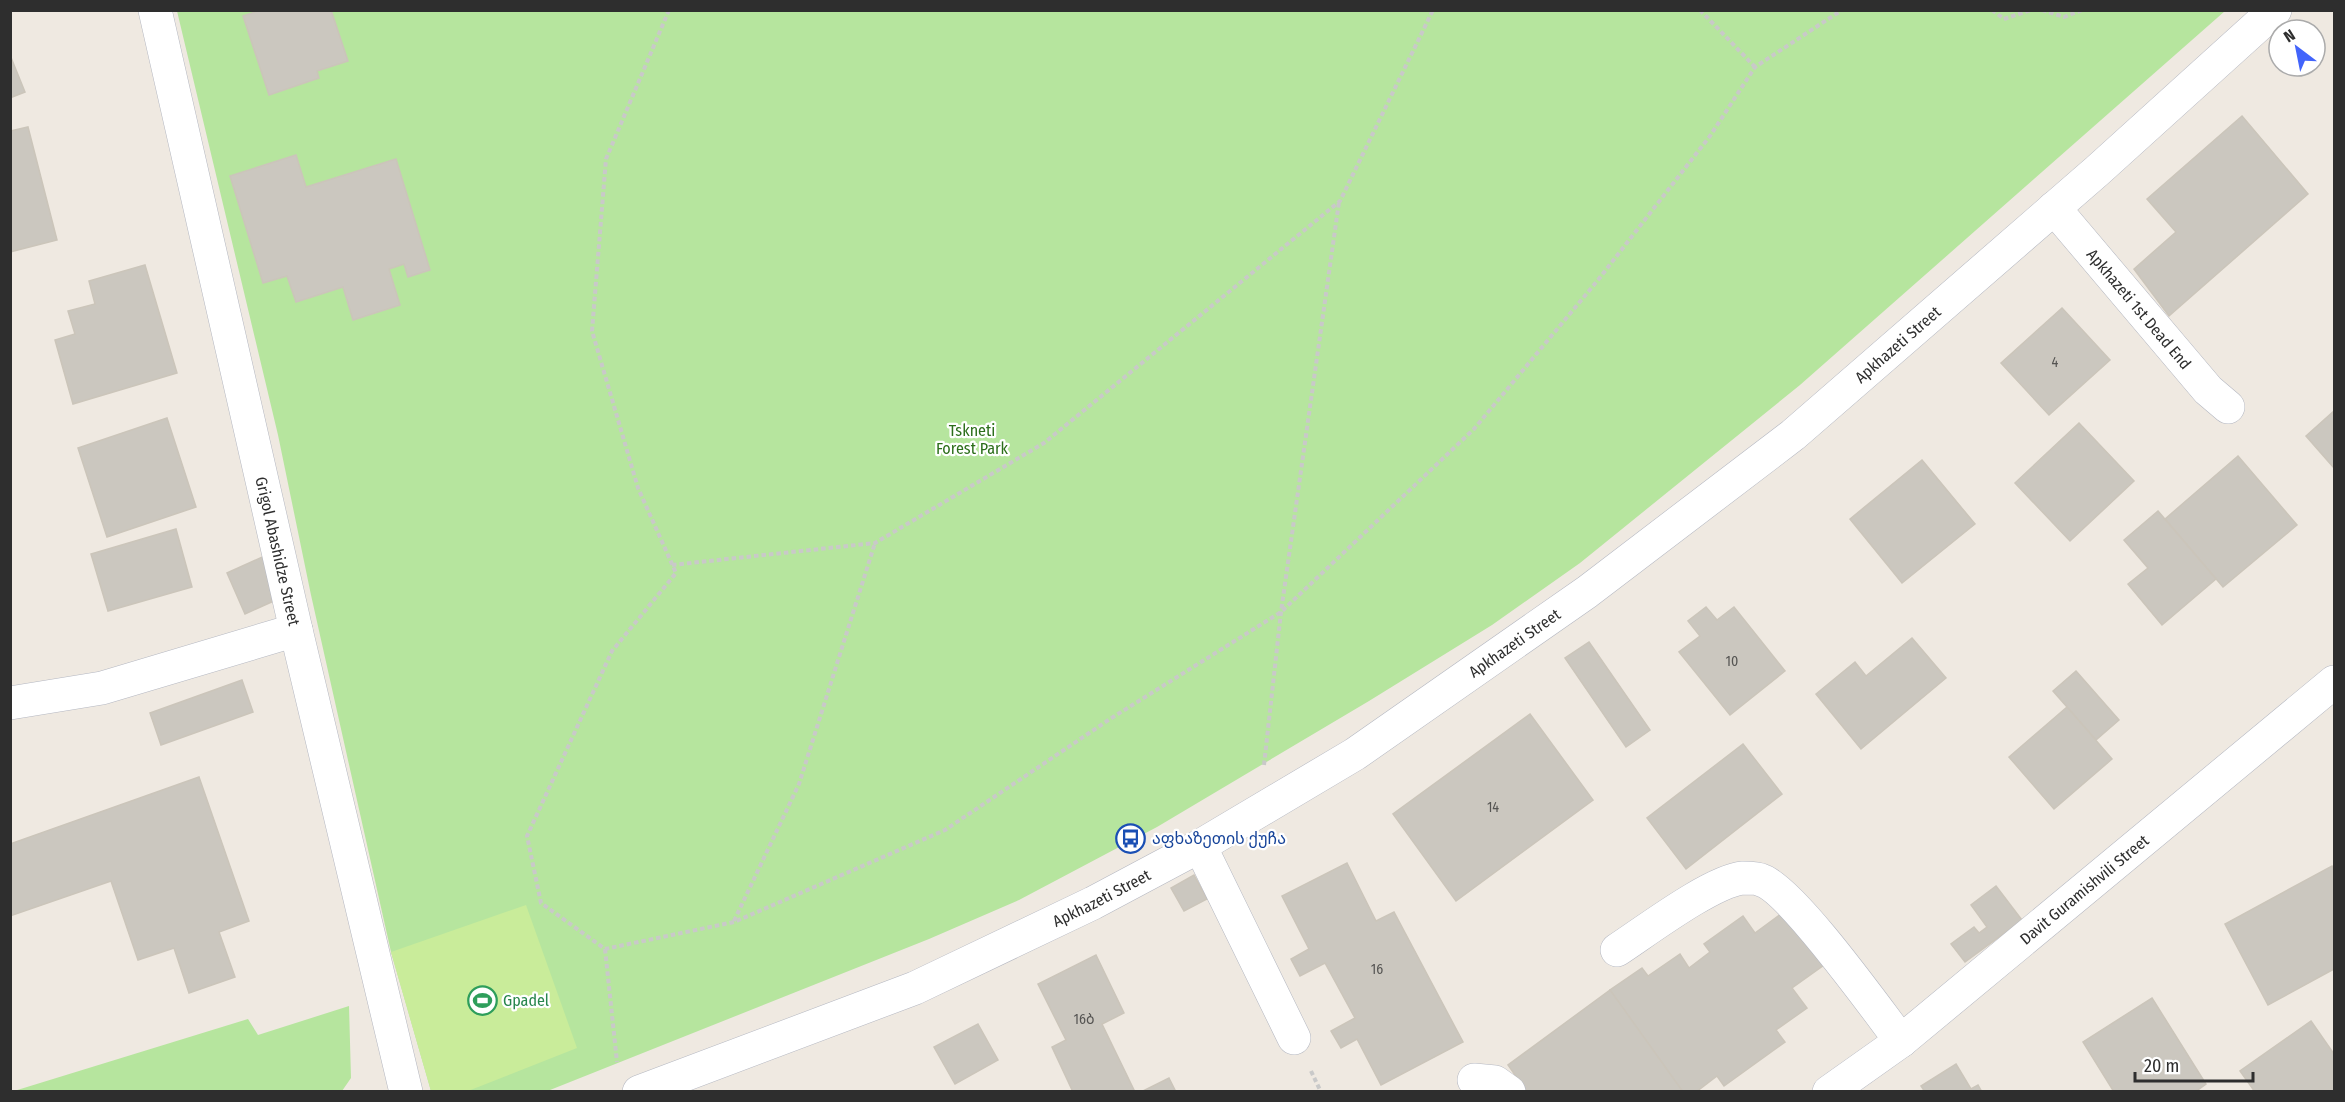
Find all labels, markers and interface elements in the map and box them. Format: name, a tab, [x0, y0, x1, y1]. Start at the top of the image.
north arrow	[2267, 18, 2327, 78]
text: N	[2280, 25, 2298, 46]
street label: Apkhazeti 1st Dead End	[2083, 245, 2195, 373]
street label: Apkhazeti Street	[1851, 302, 1945, 387]
house number: 4	[2052, 354, 2059, 371]
park label: Tskneti Forest Park	[936, 421, 1009, 458]
street label: Grigol Abashidze Street	[251, 475, 304, 628]
street label: Apkhazeti Street	[1465, 604, 1565, 682]
house number: 10	[1726, 653, 1738, 670]
house number: 14	[1487, 799, 1499, 816]
bus stop icon: აფხაზეთის ქუჩა	[1115, 822, 1147, 854]
place label: აფხაზეთის ქუჩა	[1152, 829, 1286, 848]
street label: Davit Guramishvili Street	[2016, 830, 2153, 948]
street label: Apkhazeti Street	[1050, 865, 1154, 931]
house number: 16	[1371, 961, 1383, 978]
sports icon: Gpadel	[466, 984, 498, 1016]
place label: Gpadel	[503, 991, 549, 1010]
house number: 16ბ	[1074, 1011, 1094, 1028]
scale bar	[2135, 1045, 2254, 1083]
text: 20 m	[2144, 1055, 2179, 1077]

